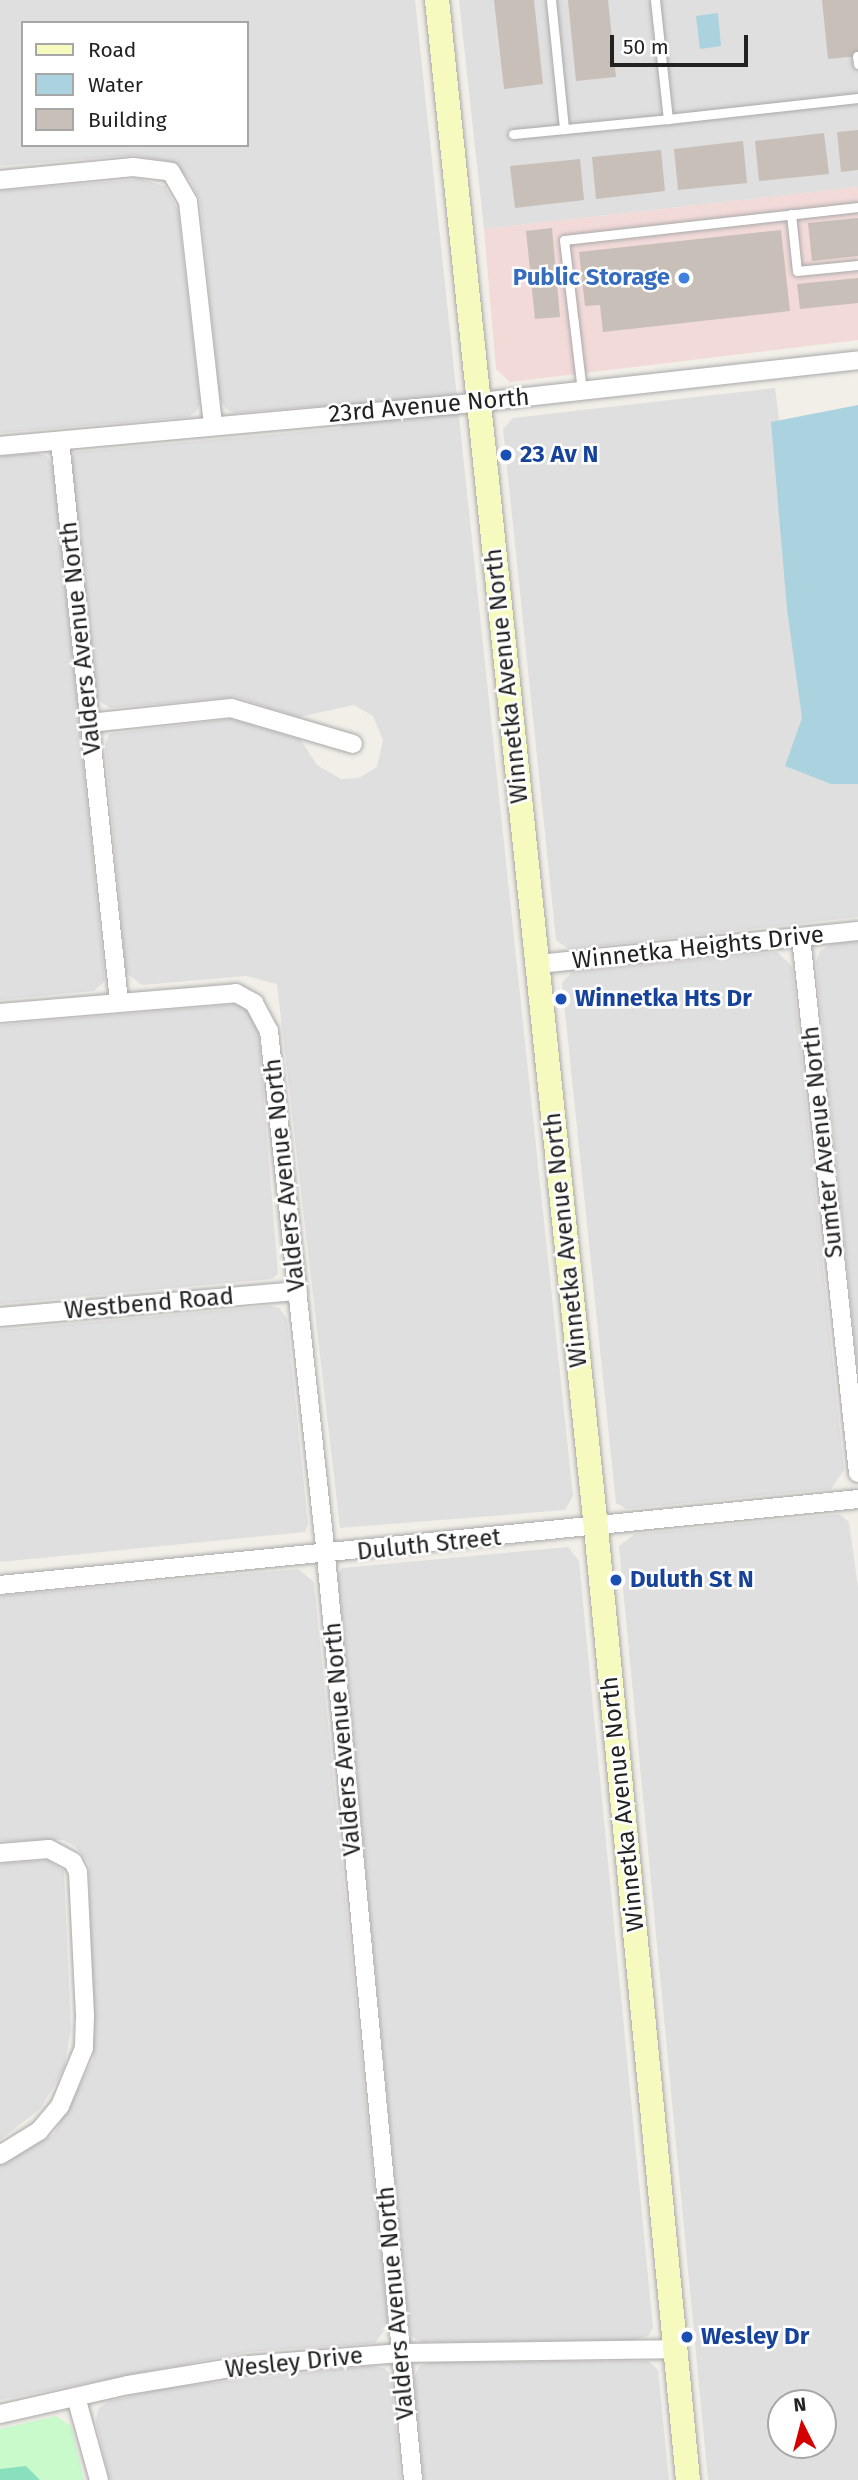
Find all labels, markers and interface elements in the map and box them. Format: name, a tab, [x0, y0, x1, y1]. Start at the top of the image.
legend	[21, 21, 248, 147]
scale bar	[613, 21, 751, 65]
text: 50 m	[623, 34, 669, 60]
text: Road	[88, 37, 136, 63]
text: Water	[88, 72, 143, 98]
text: Building	[88, 107, 167, 133]
place label: Public Storage	[513, 264, 670, 292]
marker: Public Storage	[676, 270, 692, 286]
street label: 23rd Avenue North	[327, 383, 531, 429]
place label: 23 Av N	[520, 441, 599, 469]
marker: 23 Av N	[498, 447, 514, 463]
street label: Valders Avenue North	[54, 520, 108, 756]
street label: Winnetka Avenue North	[479, 547, 535, 805]
street label: Winnetka Heights Drive	[571, 920, 825, 976]
place label: Winnetka Hts Dr	[575, 985, 752, 1013]
marker: Winnetka Hts Dr	[553, 991, 569, 1007]
street label: Sumter Avenue North	[796, 1025, 850, 1259]
street label: Valders Avenue North	[258, 1057, 312, 1293]
street label: Winnetka Avenue North	[538, 1111, 594, 1369]
street label: Westbend Road	[63, 1282, 235, 1326]
street label: Duluth Street	[356, 1523, 502, 1567]
place label: Duluth St N	[630, 1566, 754, 1594]
marker: Duluth St N	[608, 1572, 624, 1588]
street label: Valders Avenue North	[318, 1621, 368, 1857]
street label: Winnetka Avenue North	[595, 1675, 651, 1933]
street label: Valders Avenue North	[371, 2185, 421, 2421]
place label: Wesley Dr	[701, 2323, 809, 2351]
marker: Wesley Dr	[679, 2329, 695, 2345]
street label: Wesley Drive	[224, 2341, 364, 2385]
north arrow	[767, 2389, 837, 2459]
text: N	[792, 2393, 807, 2417]

